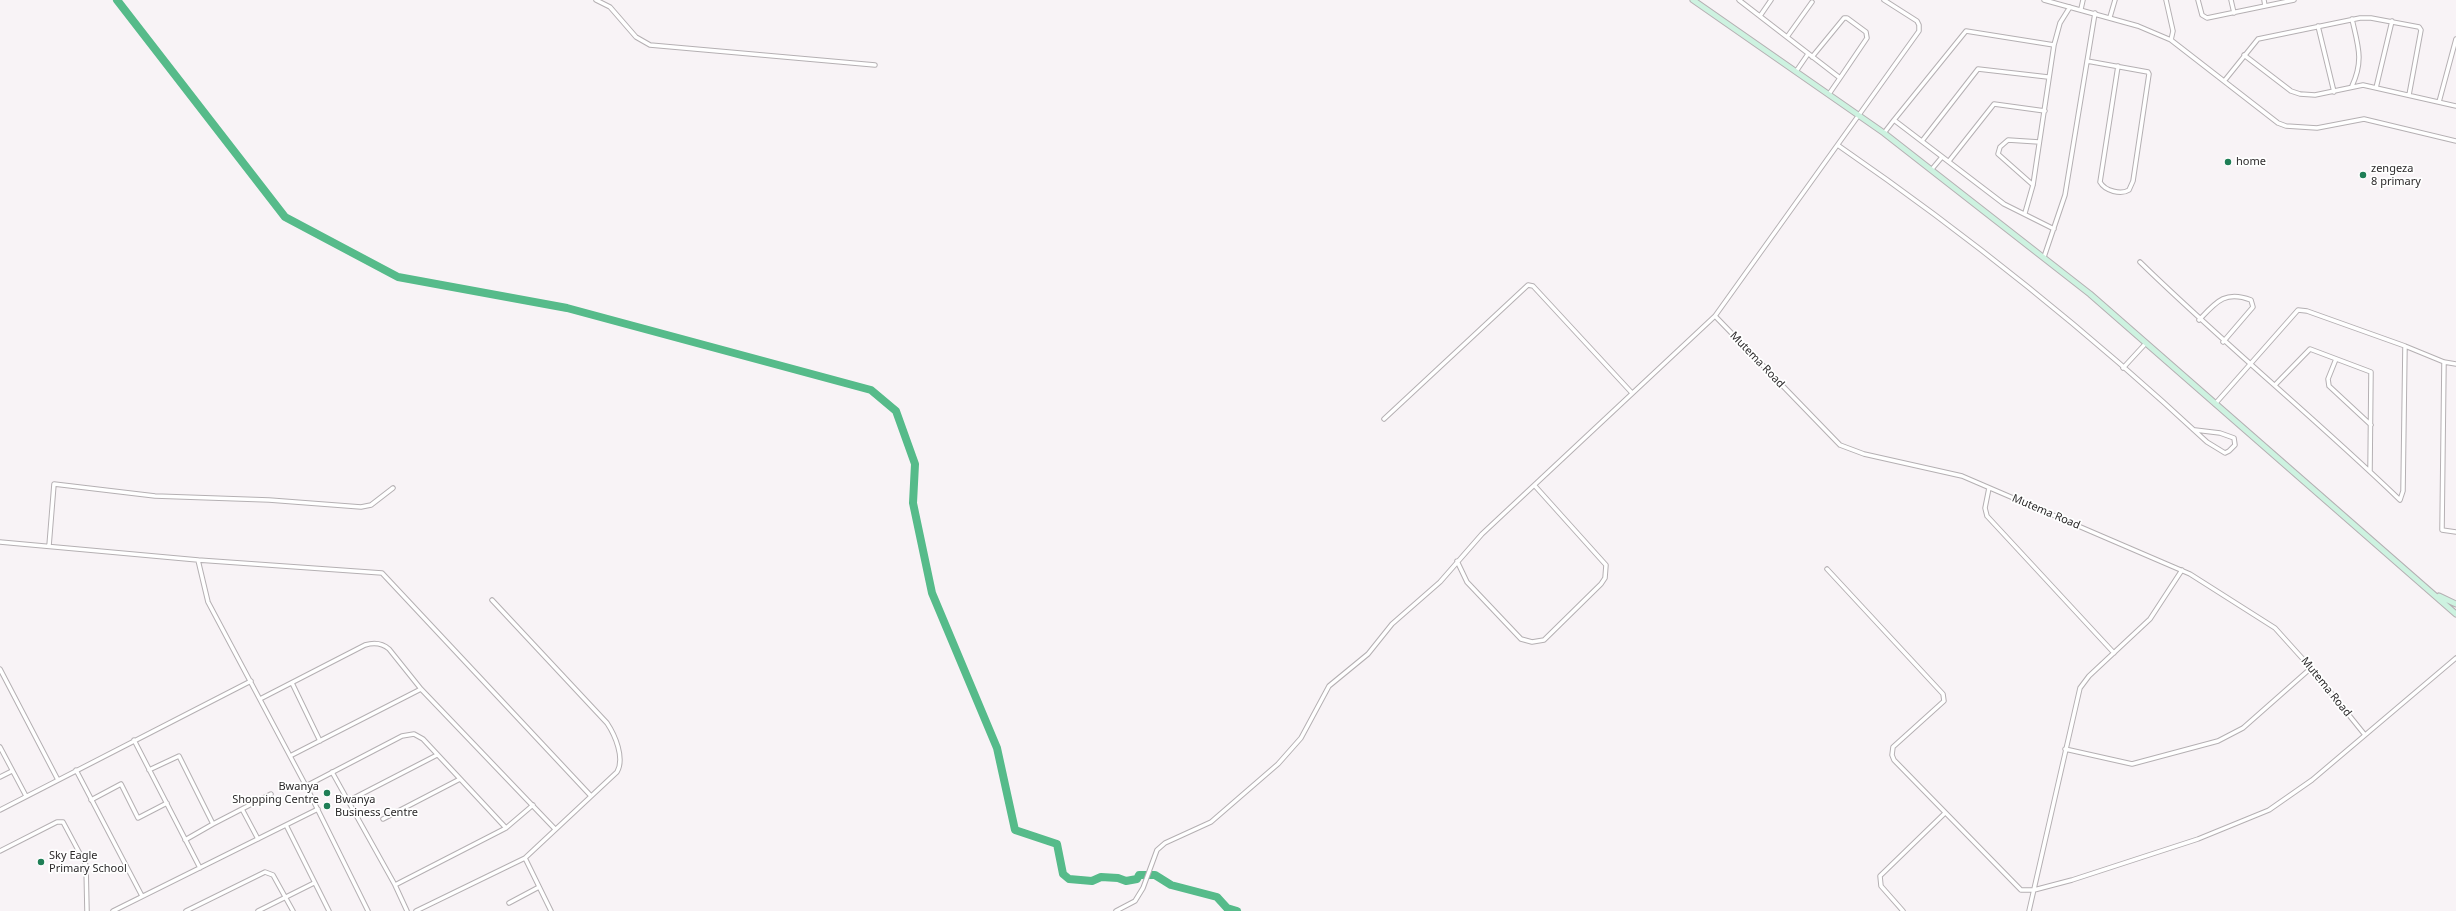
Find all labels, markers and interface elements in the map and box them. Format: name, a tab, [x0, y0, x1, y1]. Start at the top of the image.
place label: home	[2236, 155, 2266, 169]
marker: home	[2223, 157, 2233, 167]
place label: zengeza 8 primary	[2371, 162, 2421, 188]
marker: zengeza 8 primary	[2358, 170, 2368, 180]
street label: Mutema Road	[1727, 329, 1787, 391]
street label: Mutema Road	[2010, 492, 2082, 532]
street label: Mutema Road	[2298, 655, 2354, 719]
place label: Bwanya Shopping Centre	[232, 780, 319, 806]
marker: Bwanya Shopping Centre	[322, 788, 332, 798]
place label: Bwanya Business Centre	[335, 793, 418, 819]
marker: Bwanya Business Centre	[322, 801, 332, 811]
place label: Sky Eagle Primary School	[49, 849, 127, 875]
marker: Sky Eagle Primary School	[36, 857, 46, 867]

